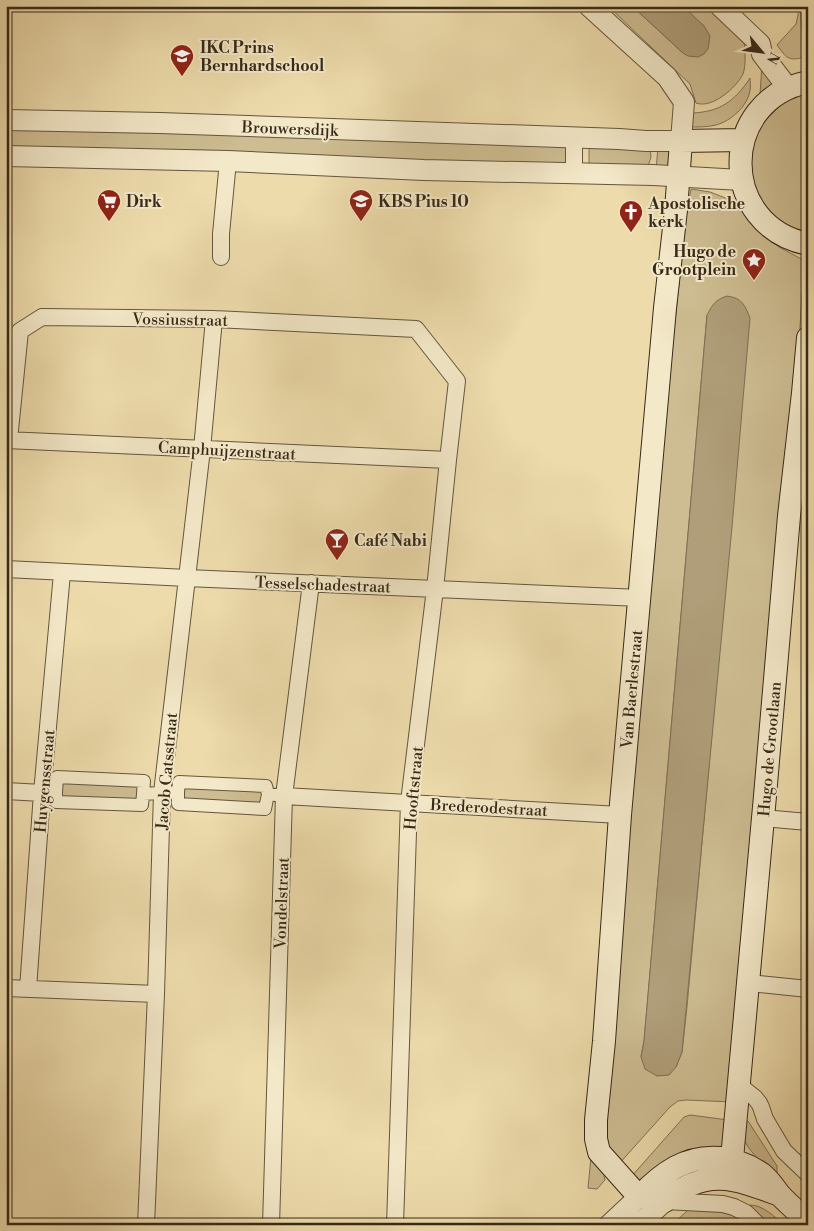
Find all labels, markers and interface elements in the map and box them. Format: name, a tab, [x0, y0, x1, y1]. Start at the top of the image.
north arrow	[736, 28, 786, 78]
place label: IKC Prins Bernhardschool	[200, 38, 325, 76]
school or university icon: IKC Prins Bernhardschool	[169, 43, 195, 77]
text: N	[762, 49, 783, 67]
street label: Brouwersdijk	[240, 117, 340, 141]
supermarket icon: Dirk	[96, 188, 122, 222]
school or university icon: KBS Pius 10	[348, 188, 374, 222]
place label: Dirk	[126, 192, 163, 212]
place label: KBS Pius 10	[378, 192, 469, 212]
place label: Apostolische kerk	[647, 194, 746, 232]
church icon: Apostolische kerk	[618, 199, 644, 233]
place label: Hugo de Grootplein	[652, 242, 736, 280]
place icon: Hugo de Grootplein	[741, 247, 767, 281]
street label: Vossiusstraat	[131, 309, 228, 331]
street label: Camphuijzenstraat	[158, 437, 297, 465]
bar icon: Café Nabi	[324, 527, 350, 561]
place label: Café Nabi	[354, 531, 427, 551]
street label: Tesselschadestraat	[255, 573, 392, 597]
street label: Van Baerlestraat	[617, 628, 647, 750]
street label: Hugo de Grootlaan	[754, 680, 786, 818]
street label: Jacob Catsstraat	[152, 711, 182, 832]
street label: Huygensstraat	[31, 728, 60, 834]
street label: Hooftstraat	[400, 745, 428, 831]
street label: Brederodestraat	[429, 795, 549, 821]
street label: Vondelstraat	[270, 856, 294, 950]

